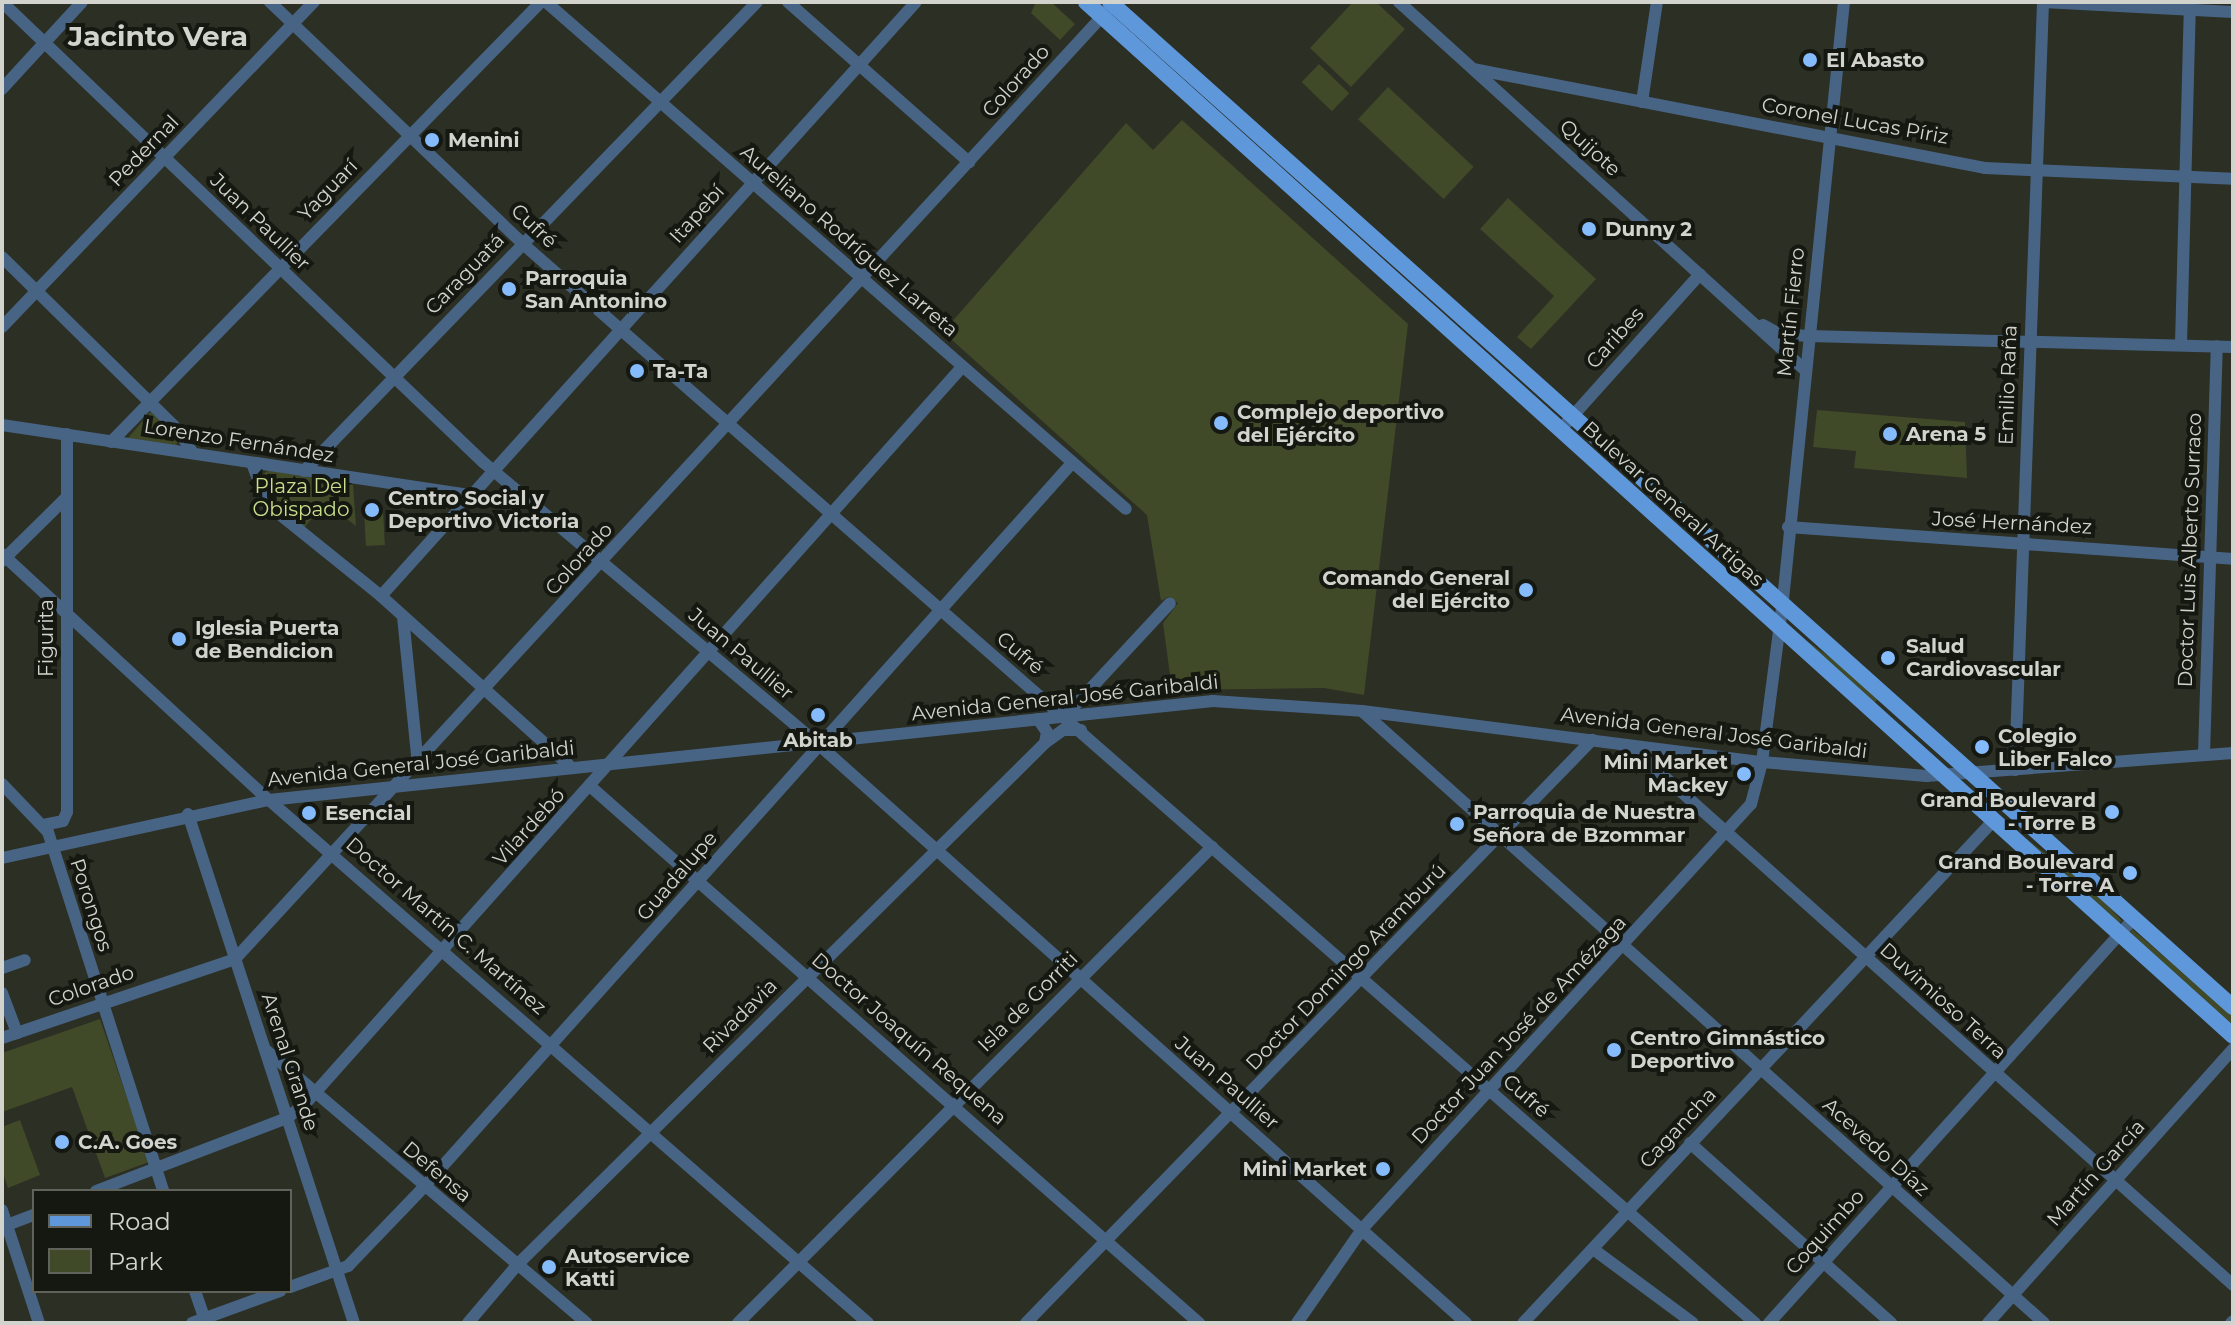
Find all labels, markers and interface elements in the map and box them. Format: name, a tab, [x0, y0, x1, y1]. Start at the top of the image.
district label: Jacinto Vera	[68, 19, 248, 53]
street label: Colorado	[977, 40, 1055, 122]
place label: El Abasto	[1826, 48, 1924, 72]
marker: El Abasto	[1801, 51, 1819, 69]
street label: Coronel Lucas Píriz	[1760, 93, 1950, 149]
street label: Pedernal	[104, 110, 184, 192]
street label: Quijote	[1555, 115, 1625, 181]
place label: Menini	[448, 128, 519, 152]
marker: Menini	[423, 131, 441, 149]
street label: Aureliano Rodríguez Larreta	[735, 140, 963, 342]
street label: Yaguarí	[293, 155, 363, 225]
street label: Juan Paullier	[205, 168, 315, 276]
street label: Itapebí	[665, 180, 729, 248]
street label: Cufré	[506, 199, 562, 253]
place label: Dunny 2	[1605, 217, 1692, 241]
marker: Dunny 2	[1580, 220, 1598, 238]
street label: Caraguatá	[420, 229, 510, 319]
street label: Martín Fierro	[1772, 246, 1810, 378]
place label: Parroquia San Antonino	[525, 266, 667, 313]
marker: Parroquia San Antonino	[500, 280, 518, 298]
street label: Caribes	[1581, 302, 1649, 374]
street label: Emilio Raña	[1994, 325, 2022, 445]
place label: Ta-Ta	[653, 359, 708, 383]
marker: Ta-Ta	[628, 362, 646, 380]
place label: Complejo deportivo del Ejército	[1237, 400, 1444, 447]
street label: Doctor Luis Alberto Surraco	[2173, 412, 2207, 688]
street label: Lorenzo Fernández	[142, 414, 336, 468]
marker: Complejo deportivo del Ejército	[1212, 414, 1230, 432]
street label: Bulevar General Artigas	[1577, 416, 1769, 592]
place label: Arena 5	[1906, 422, 1986, 446]
marker: Arena 5	[1881, 425, 1899, 443]
park label: Plaza Del Obispado	[253, 474, 349, 521]
place label: Centro Social y Deportivo Victoria	[388, 486, 579, 533]
marker: Centro Social y Deportivo Victoria	[363, 501, 381, 519]
street label: José Hernández	[1931, 507, 2093, 539]
street label: Colorado	[540, 518, 618, 600]
place label: Comando General del Ejército	[1322, 566, 1510, 613]
marker: Comando General del Ejército	[1517, 581, 1535, 599]
street label: Figurita	[34, 599, 58, 677]
street label: Juan Paullier	[684, 603, 798, 705]
place label: Iglesia Puerta de Bendicion	[195, 616, 339, 663]
street label: Cufré	[992, 626, 1048, 680]
marker: Iglesia Puerta de Bendicion	[170, 630, 188, 648]
place label: Salud Cardiovascular	[1906, 634, 2061, 681]
marker: Salud Cardiovascular	[1877, 647, 1899, 669]
street label: Avenida General José Garibaldi	[910, 670, 1220, 726]
street label: Avenida General José Garibaldi	[1559, 702, 1869, 764]
marker: Abitab	[809, 706, 827, 724]
place label: Colegio Liber Falco	[1998, 724, 2112, 771]
place label: Abitab	[783, 728, 853, 752]
street label: Avenida General José Garibaldi	[266, 736, 576, 792]
marker: Colegio Liber Falco	[1973, 738, 1991, 756]
place label: Mini Market Mackey	[1603, 750, 1728, 797]
marker: Mini Market Mackey	[1735, 765, 1753, 783]
street label: Vilardebó	[488, 783, 570, 871]
place label: Grand Boulevard - Torre B	[1920, 788, 2096, 835]
place label: Parroquia de Nuestra Señora de Bzommar	[1473, 800, 1695, 847]
place label: Esencial	[325, 801, 412, 825]
marker: Grand Boulevard - Torre B	[2103, 803, 2121, 821]
marker: Esencial	[300, 804, 318, 822]
marker: Parroquia de Nuestra Señora de Bzommar	[1448, 815, 1466, 833]
street label: Guadalupe	[632, 826, 722, 926]
street label: Doctor Martín C. Martínez	[341, 832, 551, 1020]
place label: Grand Boulevard - Torre A	[1938, 850, 2114, 897]
street label: Porongos	[65, 855, 117, 955]
street label: Doctor Domingo Aramburú	[1241, 859, 1451, 1075]
marker: Grand Boulevard - Torre A	[2121, 864, 2139, 882]
street label: Doctor Juan José de Amézaga	[1407, 911, 1631, 1149]
street label: Duvimioso Terra	[1875, 938, 2011, 1064]
street label: Isla de Gorriti	[973, 947, 1083, 1057]
street label: Doctor Joaquín Requena	[807, 948, 1011, 1130]
street label: Colorado	[45, 960, 137, 1012]
street label: Rivadavia	[698, 974, 782, 1058]
street label: Arenal Grande	[256, 990, 324, 1134]
place label: Centro Gimnástico Deportivo	[1630, 1026, 1825, 1073]
street label: Juan Paullier	[1170, 1031, 1284, 1135]
marker: Centro Gimnástico Deportivo	[1605, 1041, 1623, 1059]
street label: Cufré	[1498, 1069, 1554, 1123]
street label: Cagancha	[1635, 1083, 1721, 1173]
street label: Acevedo Díaz	[1818, 1093, 1934, 1201]
street label: Martín García	[2042, 1115, 2150, 1231]
place label: C.A. Goes	[78, 1130, 177, 1154]
marker: C.A. Goes	[53, 1133, 71, 1151]
street label: Defensa	[398, 1136, 476, 1208]
place label: Mini Market	[1242, 1157, 1367, 1181]
marker: Mini Market	[1374, 1160, 1392, 1178]
street label: Coquimbo	[1781, 1185, 1869, 1279]
legend	[32, 1189, 292, 1293]
text: Road	[108, 1207, 171, 1236]
place label: Autoservice Katti	[565, 1244, 690, 1291]
text: Park	[108, 1247, 163, 1276]
marker: Autoservice Katti	[540, 1258, 558, 1276]

